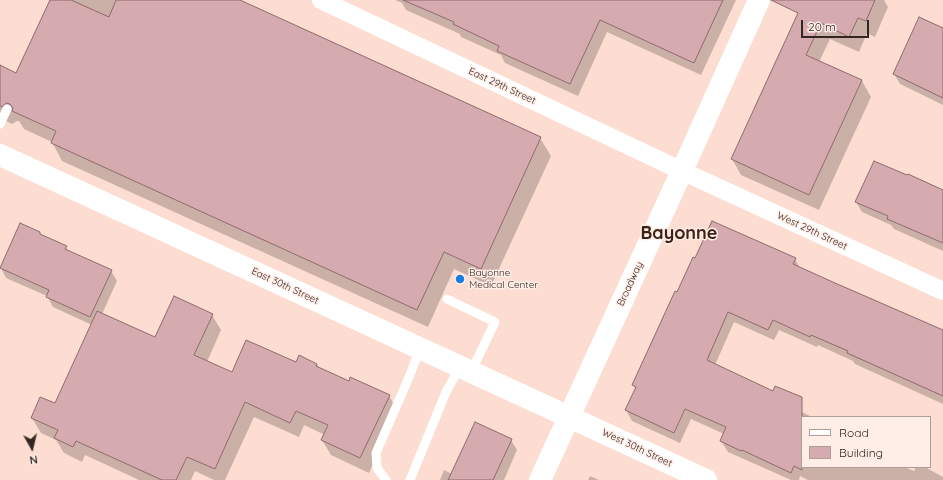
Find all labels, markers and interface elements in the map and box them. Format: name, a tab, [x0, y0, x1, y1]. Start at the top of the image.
scale bar	[803, 12, 871, 38]
text: 20 m	[808, 19, 836, 34]
street label: East 29th Street	[466, 65, 538, 107]
street label: West 29th Street	[775, 209, 849, 253]
district label: Bayonne	[641, 223, 717, 245]
street label: Broadway	[615, 260, 645, 308]
street label: East 30th Street	[249, 265, 321, 307]
place label: Bayonne Medical Center	[469, 267, 538, 290]
marker: Bayonne Medical Center	[454, 273, 466, 285]
legend	[801, 416, 931, 468]
text: Road	[839, 425, 869, 440]
street label: West 30th Street	[600, 426, 674, 470]
north arrow	[12, 428, 52, 468]
text: Building	[839, 445, 883, 460]
text: N	[29, 452, 39, 467]

